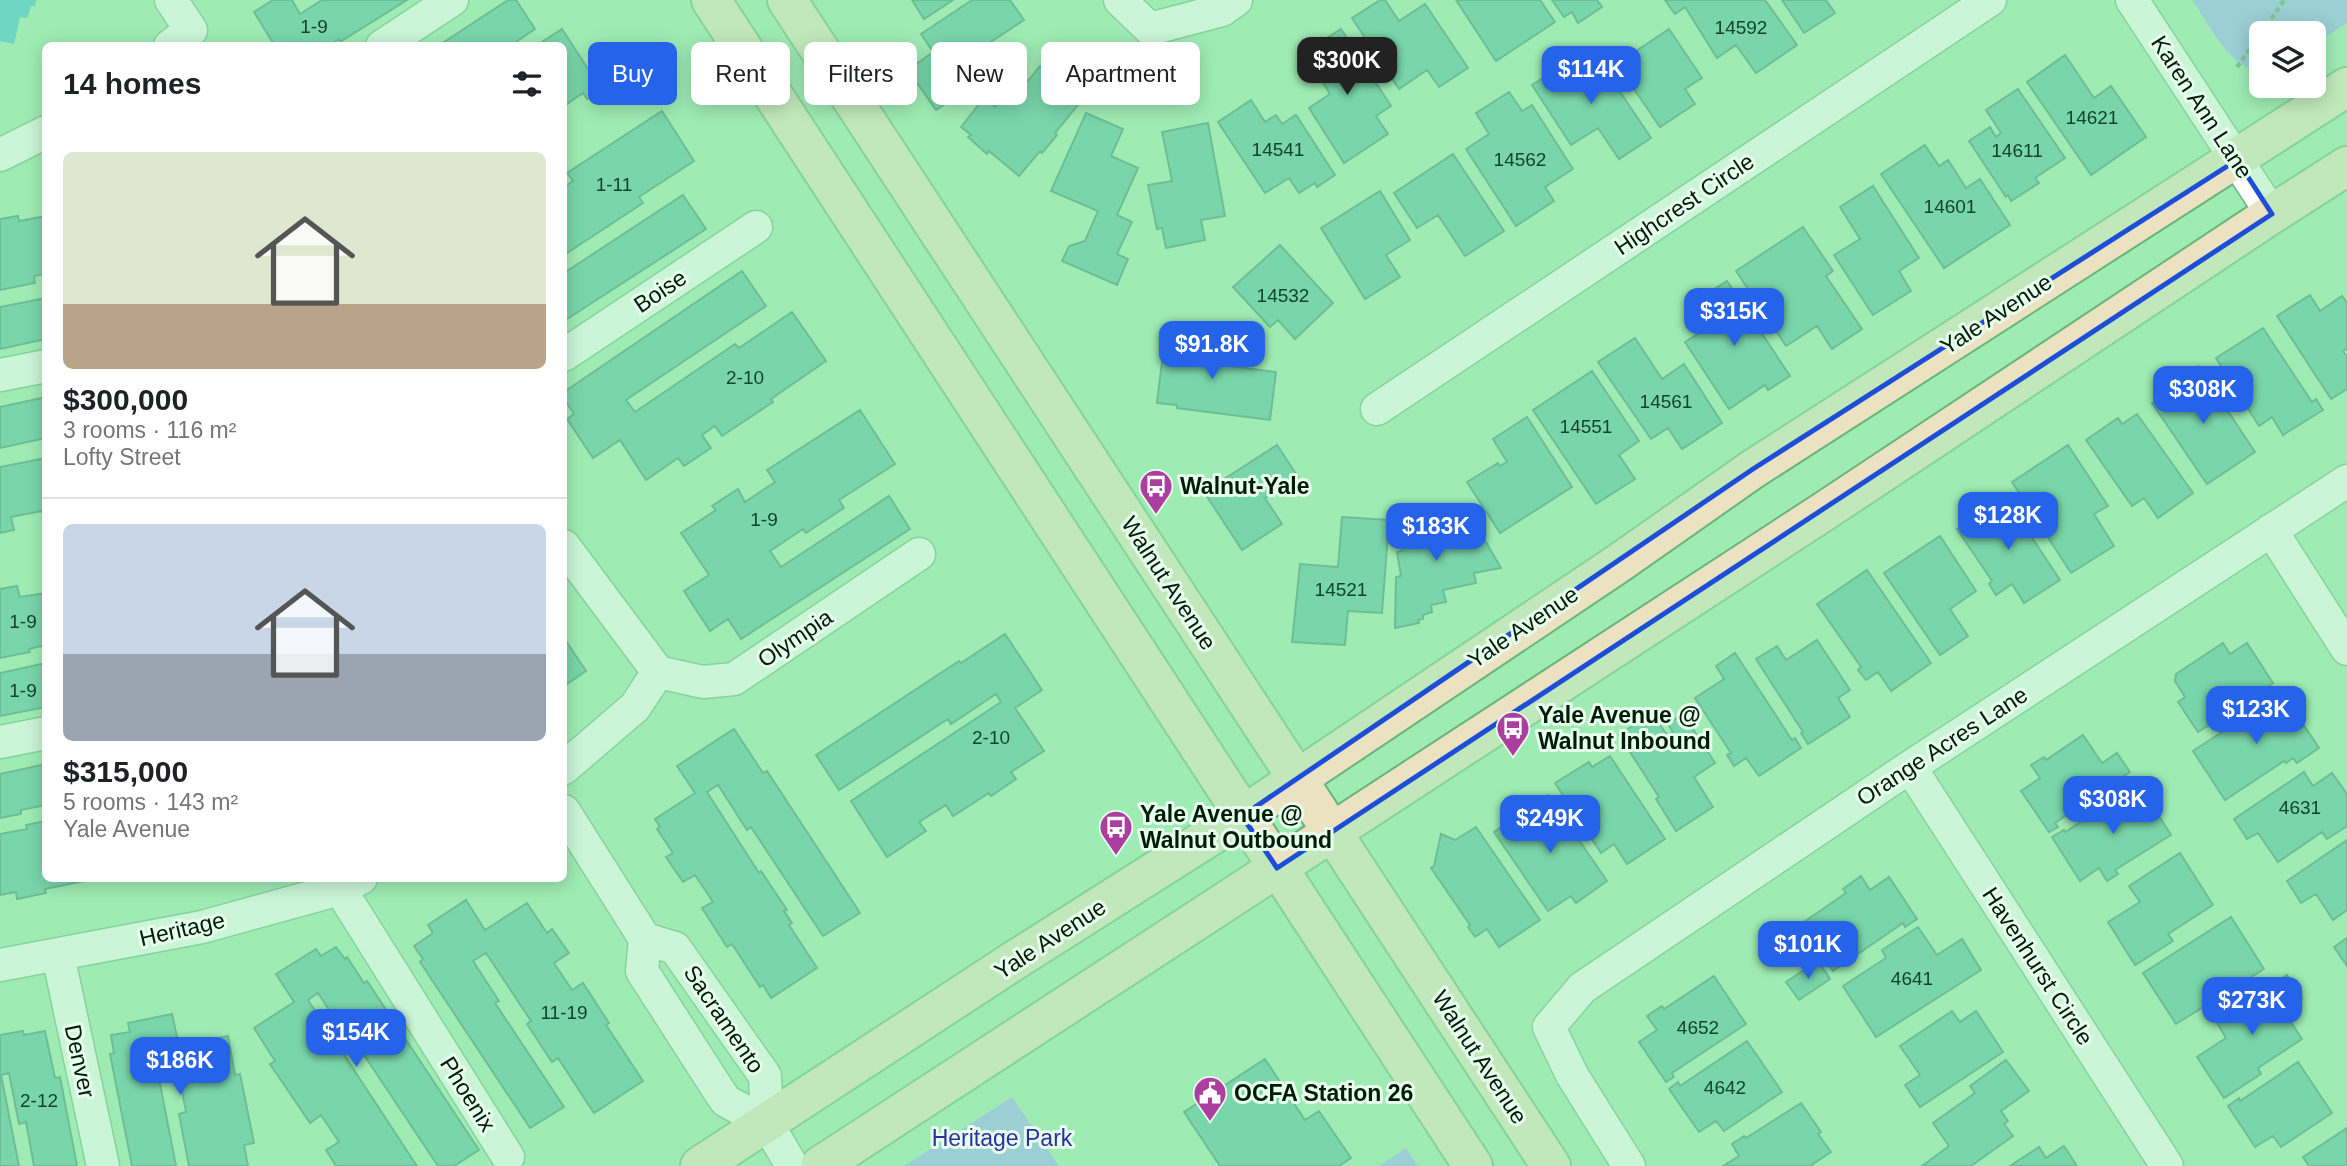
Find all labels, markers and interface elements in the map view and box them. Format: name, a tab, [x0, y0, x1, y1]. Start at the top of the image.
house number: 1-9	[300, 16, 328, 37]
house number: 14592	[1715, 17, 1767, 38]
map controls	[2249, 21, 2326, 98]
button: layers	[2249, 21, 2326, 98]
street label: Karen Ann Lane	[2146, 31, 2258, 183]
pin: $300K	[1298, 38, 1396, 97]
chip: Buy	[588, 42, 677, 105]
chip: Rent	[691, 42, 790, 105]
chip: Filters	[804, 42, 917, 105]
chip: New	[931, 42, 1027, 105]
chip: Apartment	[1041, 42, 1200, 105]
pin: $114K	[1542, 46, 1640, 106]
text: $300K	[1313, 47, 1381, 73]
text: $114K	[1558, 56, 1624, 82]
icon: filters	[508, 65, 546, 103]
text: 14 homes	[63, 67, 201, 100]
house number: 14621	[2066, 107, 2118, 128]
house number: 14541	[1252, 139, 1304, 160]
house number: 14611	[1991, 140, 2043, 161]
street label: Highcrest Circle	[1609, 148, 1759, 260]
house number: 14562	[1494, 149, 1546, 170]
house number: 1-11	[596, 174, 632, 195]
house number: 14601	[1924, 196, 1976, 217]
icon: home	[242, 198, 368, 324]
street label: Boise	[629, 264, 691, 318]
street label: Yale Avenue	[1936, 268, 2056, 360]
house number: 14532	[1257, 285, 1309, 306]
pin: $315K	[1685, 288, 1783, 348]
text: $315K	[1700, 298, 1768, 324]
pin: $91.8K	[1155, 322, 1269, 381]
text: $91.8K	[1175, 331, 1249, 357]
pin: $308K	[2154, 366, 2252, 426]
house number: 2-10	[726, 367, 764, 388]
text: $308K	[2169, 376, 2237, 402]
text: $300,000	[63, 383, 188, 416]
house number: 14561	[1640, 391, 1692, 412]
house number: 14551	[1560, 416, 1612, 437]
text: 3 rooms · 116 m²	[63, 417, 236, 443]
text: Lofty Street	[63, 444, 181, 470]
bus stop icon: Walnut-Yale	[1137, 467, 1175, 516]
place label: Walnut-Yale	[1180, 473, 1310, 499]
pin: $128K	[1959, 492, 2057, 552]
text: $128K	[1974, 502, 2042, 528]
pin: $183K	[1387, 504, 1485, 563]
house number: 1-9	[750, 509, 778, 530]
street label: Walnut Avenue	[1116, 512, 1222, 654]
text: $183K	[1402, 513, 1470, 539]
icon: home	[242, 570, 368, 696]
house number: 14521	[1315, 579, 1367, 600]
street label: Yale Avenue	[1463, 581, 1583, 673]
street label: Olympia	[753, 604, 837, 672]
house number: 1-9	[9, 611, 37, 632]
house number: 1-9	[9, 680, 37, 701]
street label: Orange Acres Lane	[1852, 681, 2032, 811]
pin: $123K	[2207, 686, 2305, 746]
text: $123K	[2222, 696, 2290, 722]
place label: Yale Avenue @ Walnut Inbound	[1538, 702, 1711, 754]
bus stop icon: Yale Avenue @ Walnut Inbound	[1494, 709, 1532, 758]
house number: 2-10	[972, 727, 1010, 748]
text: $315,000	[63, 755, 188, 788]
pin: $308K	[2064, 776, 2162, 836]
text: $308K	[2079, 786, 2147, 812]
text: 5 rooms · 143 m²	[63, 789, 238, 815]
pin: $249K	[1501, 796, 1599, 855]
house number: 4631	[2279, 797, 2321, 818]
place label: Yale Avenue @ Walnut Outbound	[1140, 801, 1332, 853]
text: $249K	[1516, 805, 1584, 831]
bus stop icon: Yale Avenue @ Walnut Outbound	[1097, 808, 1135, 857]
text: Yale Avenue	[63, 816, 190, 842]
street label: Havenhurst Circle	[1977, 882, 2099, 1050]
street label: Yale Avenue	[990, 893, 1110, 985]
street label: Heritage	[137, 907, 227, 951]
pin: $101K	[1759, 922, 1857, 981]
text: $101K	[1774, 931, 1842, 957]
street label: Sacramento	[679, 960, 769, 1078]
house number: 4641	[1891, 968, 1933, 989]
pin: $273K	[2203, 978, 2301, 1037]
street label: Walnut Avenue	[1427, 986, 1533, 1128]
text: $273K	[2218, 987, 2286, 1013]
house number: 11-19	[540, 1002, 588, 1023]
pin: $154K	[307, 1010, 405, 1069]
house number: 4652	[1677, 1017, 1719, 1038]
text: $154K	[322, 1019, 390, 1045]
street label: Denver	[60, 1022, 100, 1100]
pin: $186K	[131, 1038, 229, 1097]
text: $186K	[146, 1047, 214, 1073]
street label: Phoenix	[435, 1052, 501, 1137]
public building icon: OCFA Station 26	[1191, 1074, 1229, 1123]
house number: 4642	[1704, 1077, 1746, 1098]
place label: OCFA Station 26	[1234, 1080, 1413, 1106]
house number: 2-12	[20, 1090, 58, 1111]
park label: Heritage Park	[932, 1125, 1073, 1151]

